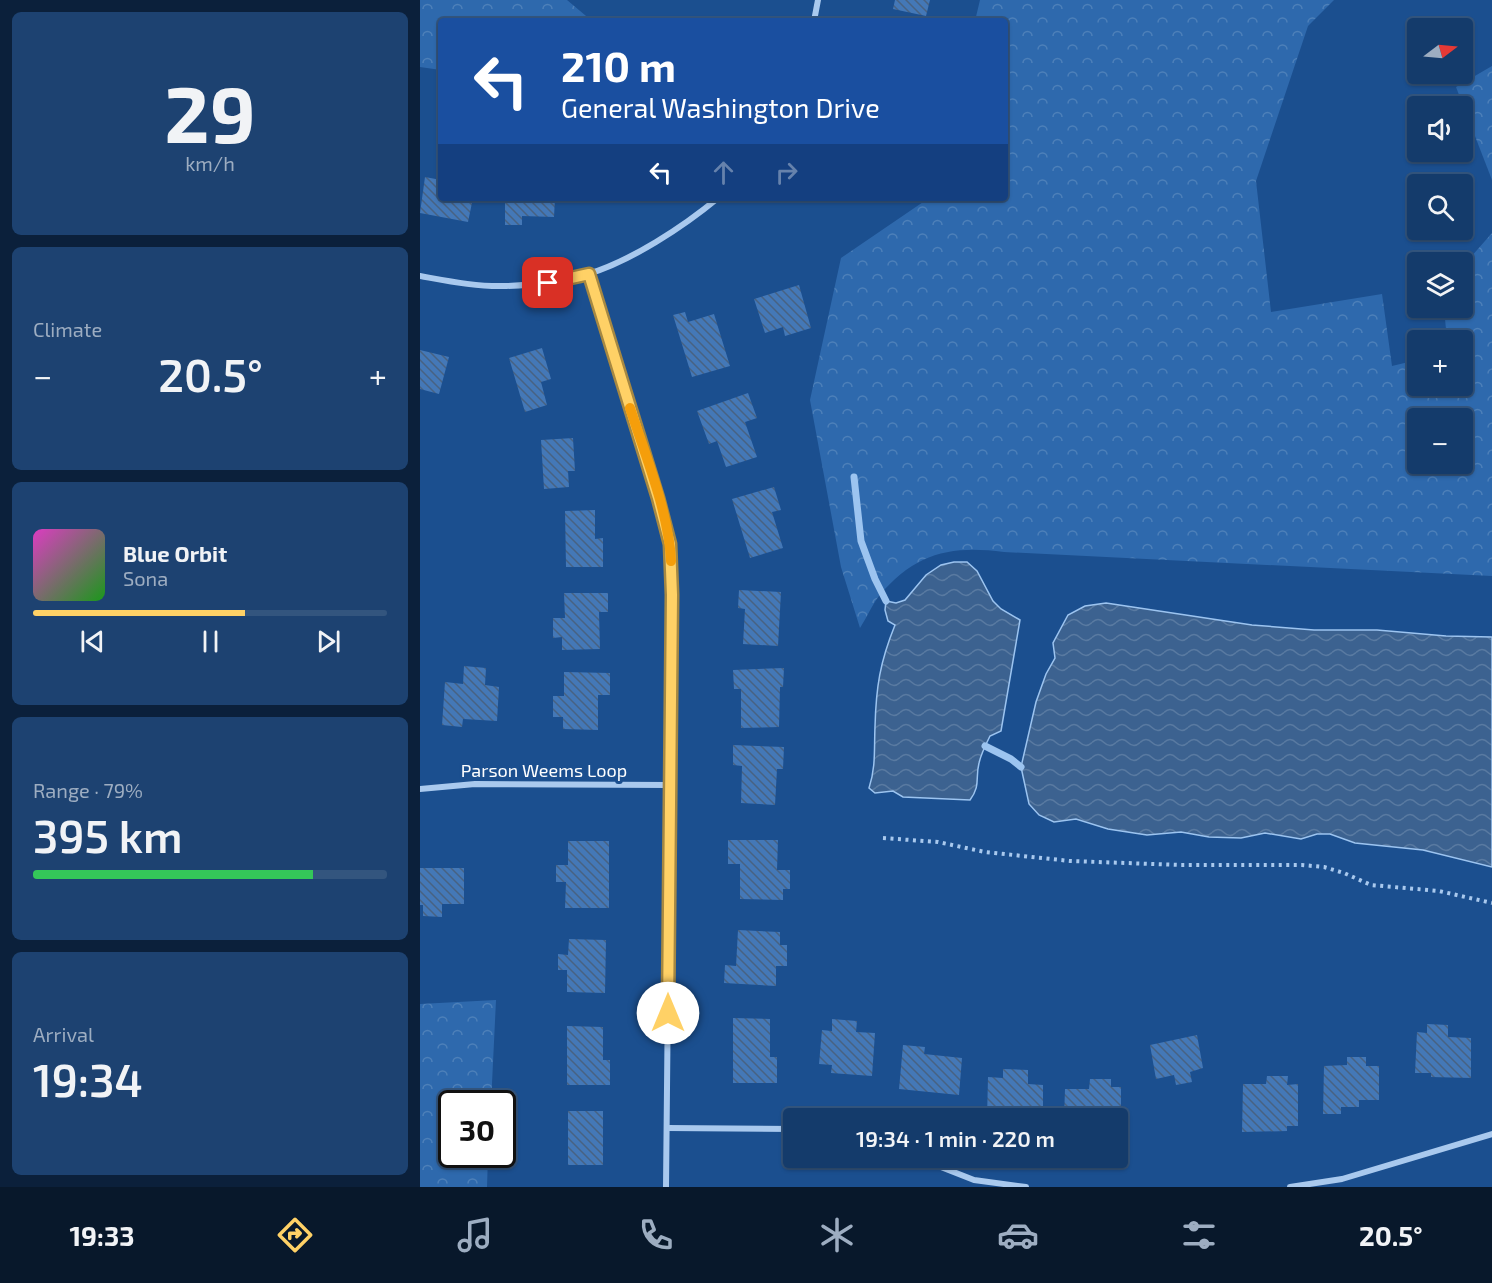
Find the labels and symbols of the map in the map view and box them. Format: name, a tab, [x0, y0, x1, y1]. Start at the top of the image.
north arrow	[1407, 18, 1473, 84]
pin	[522, 257, 573, 308]
street label: Parson Weems Loop	[461, 759, 627, 781]
position arrow	[636, 981, 700, 1045]
speed limit sign: 30	[438, 1090, 516, 1168]

